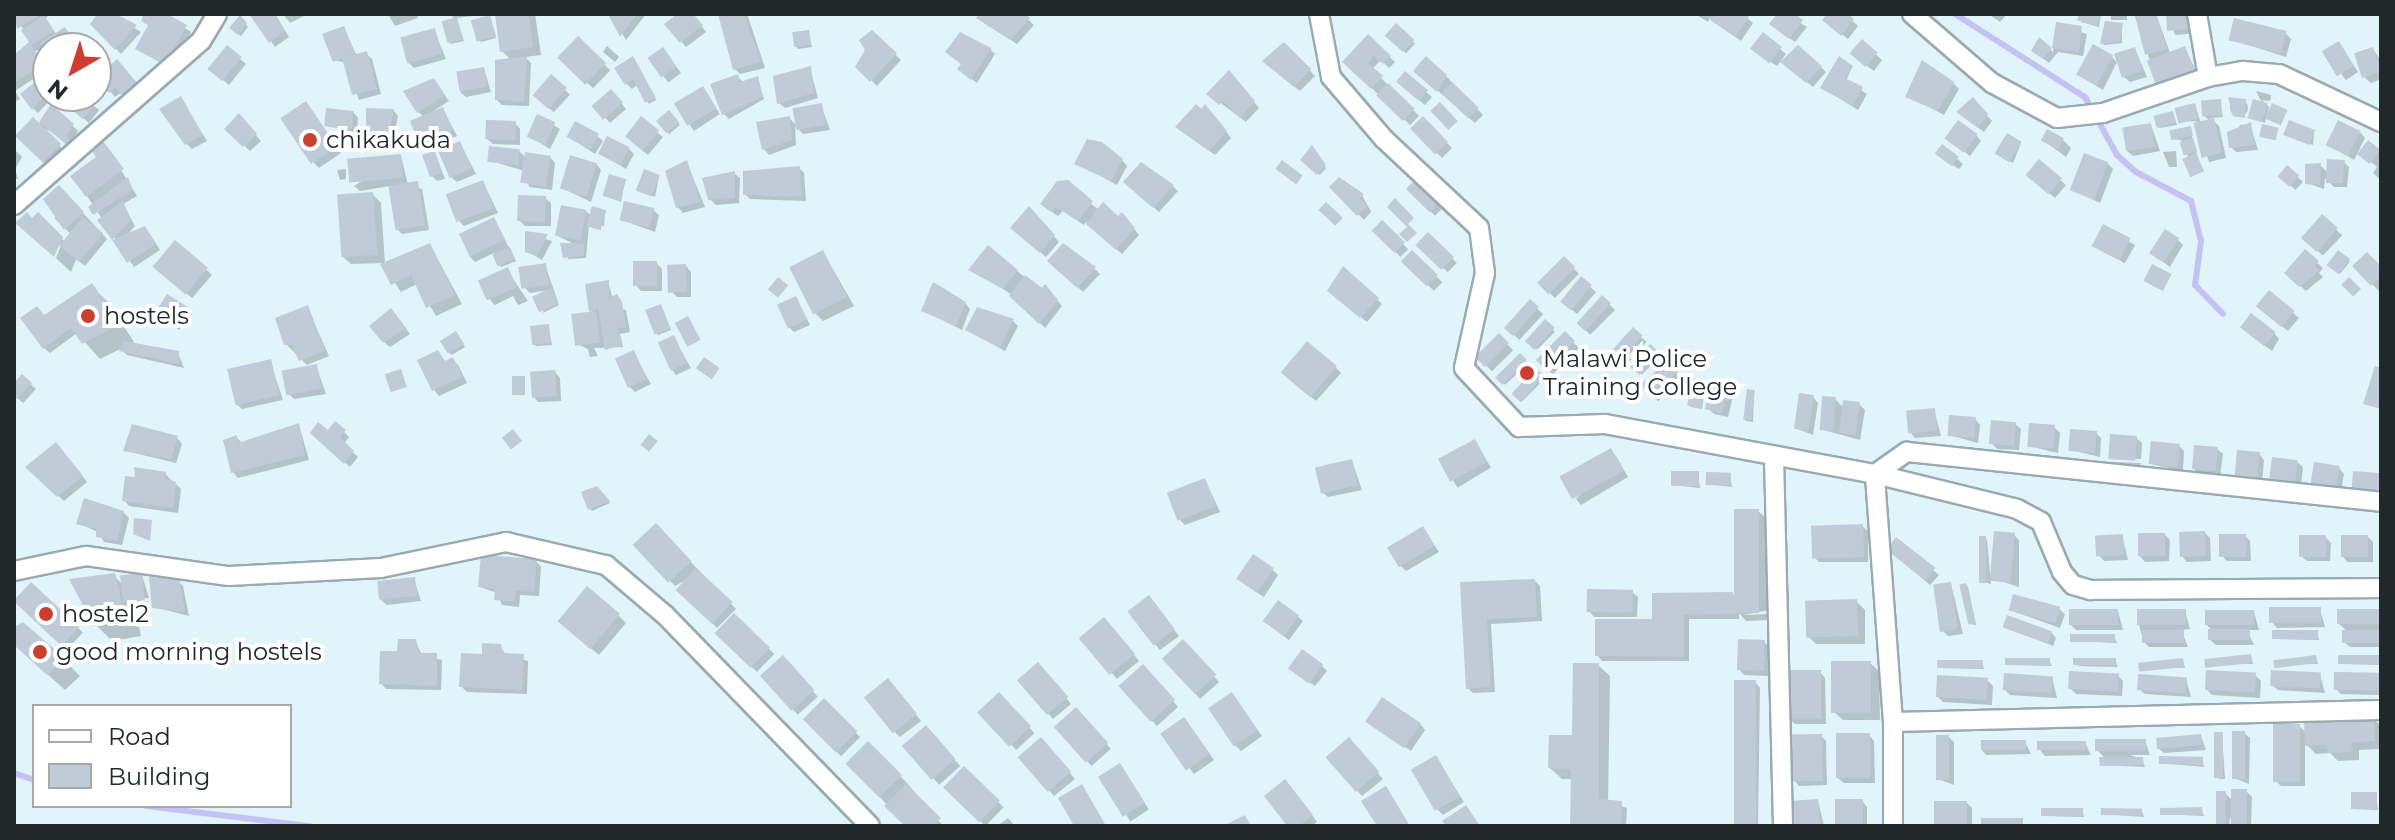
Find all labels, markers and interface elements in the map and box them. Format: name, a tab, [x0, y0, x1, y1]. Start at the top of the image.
north arrow	[32, 32, 112, 112]
text: N	[42, 73, 73, 106]
place label: chikakuda	[326, 126, 451, 154]
marker: chikakuda	[301, 131, 319, 149]
place label: hostels	[104, 302, 189, 330]
marker: hostels	[79, 307, 97, 325]
place label: Malawi Police Training College	[1543, 345, 1737, 401]
marker: Malawi Police Training College	[1518, 364, 1536, 382]
place label: hostel2	[62, 600, 149, 628]
marker: hostel2	[37, 605, 55, 623]
place label: good morning hostels	[56, 638, 322, 666]
marker: good morning hostels	[31, 643, 49, 661]
legend	[32, 704, 292, 808]
text: Road	[108, 722, 171, 751]
text: Building	[108, 762, 211, 791]

